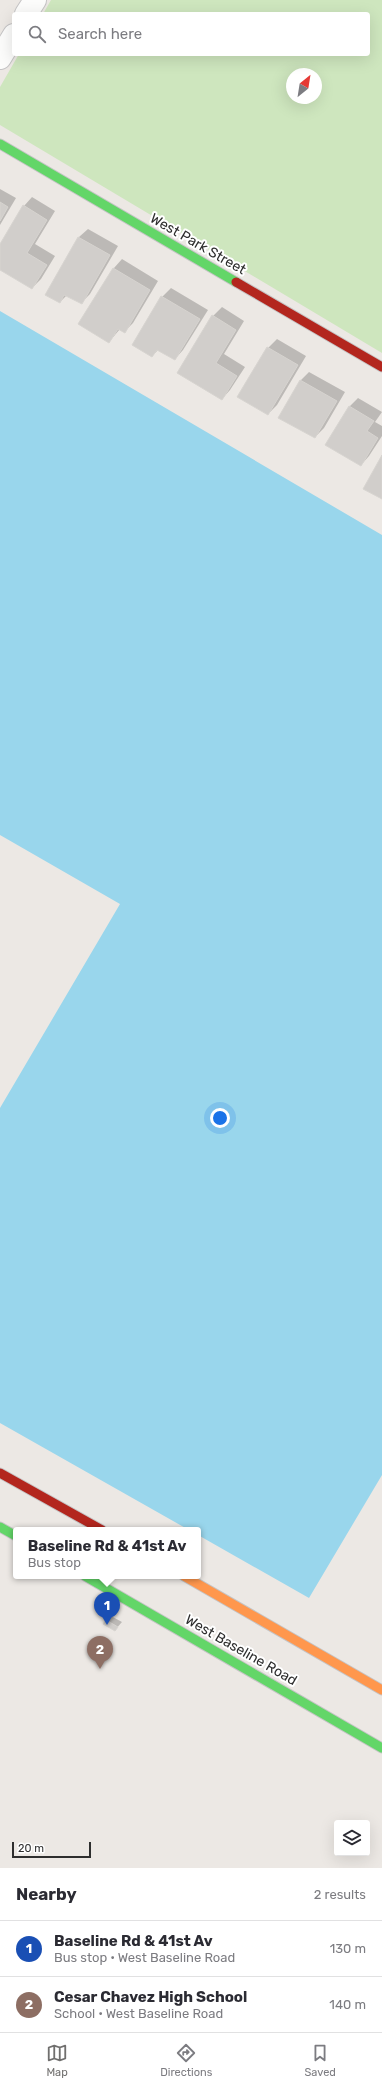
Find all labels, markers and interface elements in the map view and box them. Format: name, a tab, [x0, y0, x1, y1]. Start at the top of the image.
search box	[12, 12, 370, 56]
icon: search	[26, 23, 48, 45]
text: Search here	[58, 25, 142, 43]
north arrow	[286, 68, 322, 104]
street label: West Park Street	[147, 210, 249, 279]
your location	[210, 1108, 230, 1128]
popup	[13, 1527, 201, 1579]
text: Baseline Rd & 41st Av	[28, 1537, 186, 1555]
text: Bus stop	[28, 1555, 81, 1570]
pin: 1	[94, 1592, 120, 1625]
street label: West Baseline Road	[182, 1611, 300, 1689]
pin: 2	[87, 1636, 113, 1669]
map controls	[334, 1820, 370, 1856]
button: layers	[334, 1820, 370, 1856]
scale bar	[12, 1840, 91, 1859]
text: 20 m	[18, 1842, 44, 1855]
text: Nearby	[16, 1884, 77, 1904]
text: 2 results	[314, 1887, 366, 1902]
text: Baseline Rd & 41st Av	[54, 1932, 213, 1950]
text: 1	[26, 1941, 32, 1956]
text: 130 m	[330, 1941, 366, 1956]
text: Bus stop · West Baseline Road	[54, 1950, 235, 1965]
text: Cesar Chavez High School	[54, 1988, 247, 2006]
text: 2	[25, 1997, 33, 2012]
text: 140 m	[329, 1997, 366, 2012]
text: School · West Baseline Road	[54, 2006, 223, 2021]
tab: Map	[46, 2042, 68, 2079]
tab: Directions	[160, 2042, 212, 2079]
tab: Saved	[305, 2042, 336, 2079]

